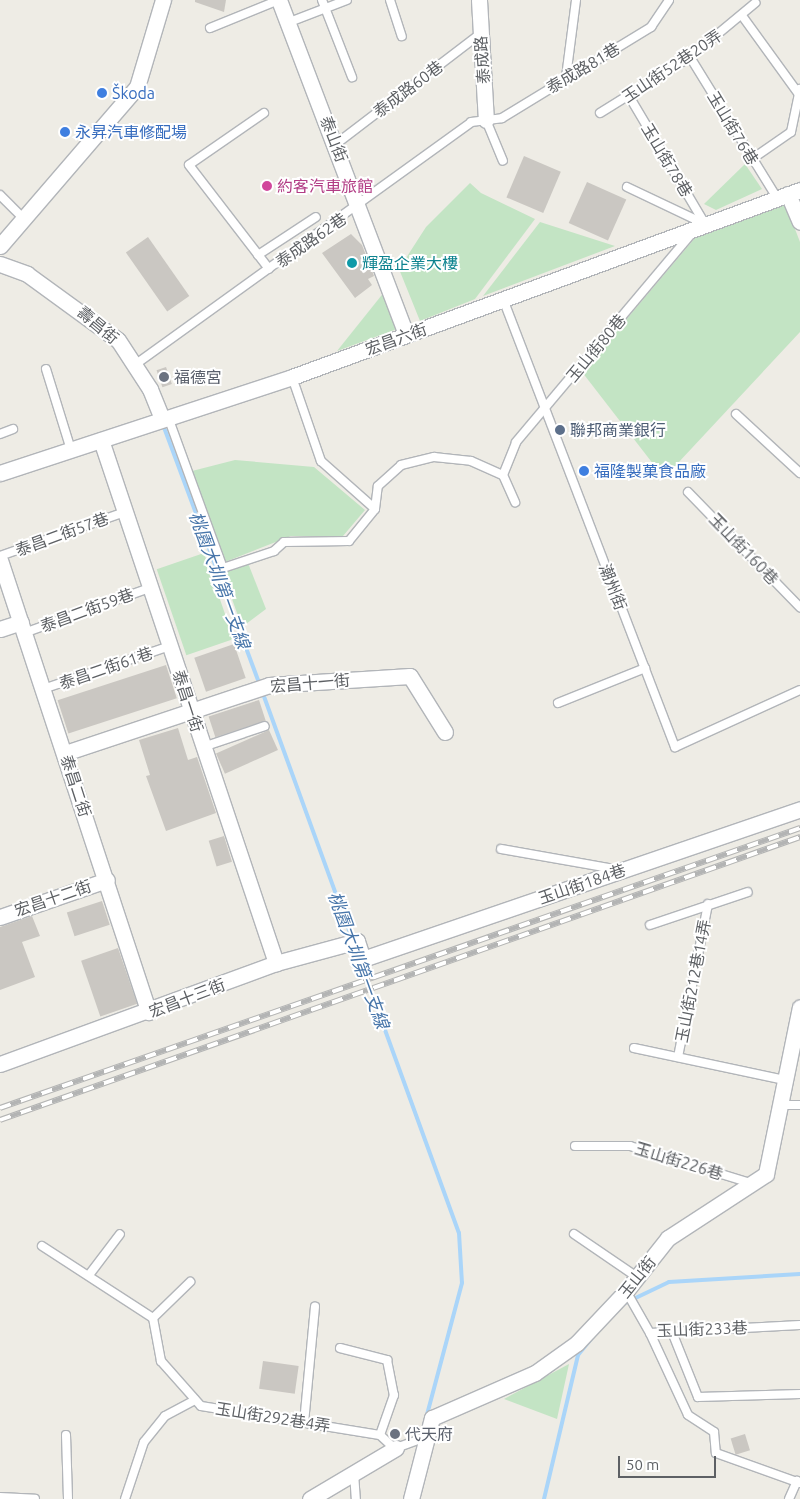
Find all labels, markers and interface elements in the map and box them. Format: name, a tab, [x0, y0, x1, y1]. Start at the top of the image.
street label: 玉山街52巷20弄	[619, 26, 725, 106]
street label: 泰成路	[471, 35, 493, 85]
street label: 泰成路81巷	[543, 39, 623, 97]
street label: 泰成路60巷	[369, 57, 447, 121]
place label: Škoda	[112, 83, 155, 103]
marker: Škoda	[96, 87, 108, 99]
street label: 玉山街76巷	[704, 88, 762, 168]
street label: 泰山街	[316, 113, 352, 165]
street label: 玉山街78巷	[638, 120, 696, 200]
place label: 永昇汽車修配場	[75, 122, 187, 142]
marker: 永昇汽車修配場	[59, 126, 71, 138]
place label: 約客汽車旅館	[277, 176, 373, 196]
marker: 約客汽車旅館	[261, 180, 273, 192]
street label: 泰成路62巷	[272, 209, 350, 271]
place label: 輝盈企業大樓	[362, 253, 458, 273]
marker: 輝盈企業大樓	[346, 257, 358, 269]
street label: 壽昌街	[73, 302, 123, 348]
street label: 玉山街80巷	[562, 310, 630, 386]
street label: 宏昌六街	[363, 319, 429, 359]
place label: 福德宮	[174, 367, 222, 387]
marker: 福德宮	[158, 371, 170, 383]
place label: 聯邦商業銀行	[570, 420, 666, 440]
marker: 聯邦商業銀行	[554, 424, 566, 436]
place label: 福隆製菓食品廠	[594, 461, 706, 481]
marker: 福隆製菓食品廠	[578, 465, 590, 477]
street label: 泰昌二街57巷	[13, 508, 111, 560]
water label: 桃園大圳第一支線	[185, 509, 255, 651]
street label: 玉山街160巷	[705, 510, 783, 588]
street label: 潮州街	[595, 561, 631, 613]
street label: 泰昌二街59巷	[38, 584, 136, 636]
street label: 泰昌二街61巷	[57, 643, 155, 693]
street label: 泰昌一街	[169, 668, 207, 734]
street label: 宏昌十一街	[269, 670, 351, 696]
street label: 泰昌二街	[57, 753, 95, 819]
street label: 玉山街184巷	[536, 860, 628, 908]
street label: 宏昌十二街	[12, 876, 94, 920]
water label: 桃園大圳第一支線	[324, 889, 394, 1031]
street label: 玉山街212巷14弄	[672, 918, 714, 1044]
street label: 宏昌十三街	[146, 975, 228, 1021]
street label: 玉山街226巷	[633, 1139, 725, 1183]
street label: 玉山街	[614, 1252, 660, 1302]
street label: 玉山街233巷	[656, 1318, 748, 1340]
street label: 玉山街292巷4弄	[214, 1398, 332, 1436]
place label: 代天府	[405, 1424, 453, 1444]
marker: 代天府	[389, 1428, 401, 1440]
scale bar	[620, 1446, 718, 1478]
text: 50 m	[626, 1456, 659, 1473]

